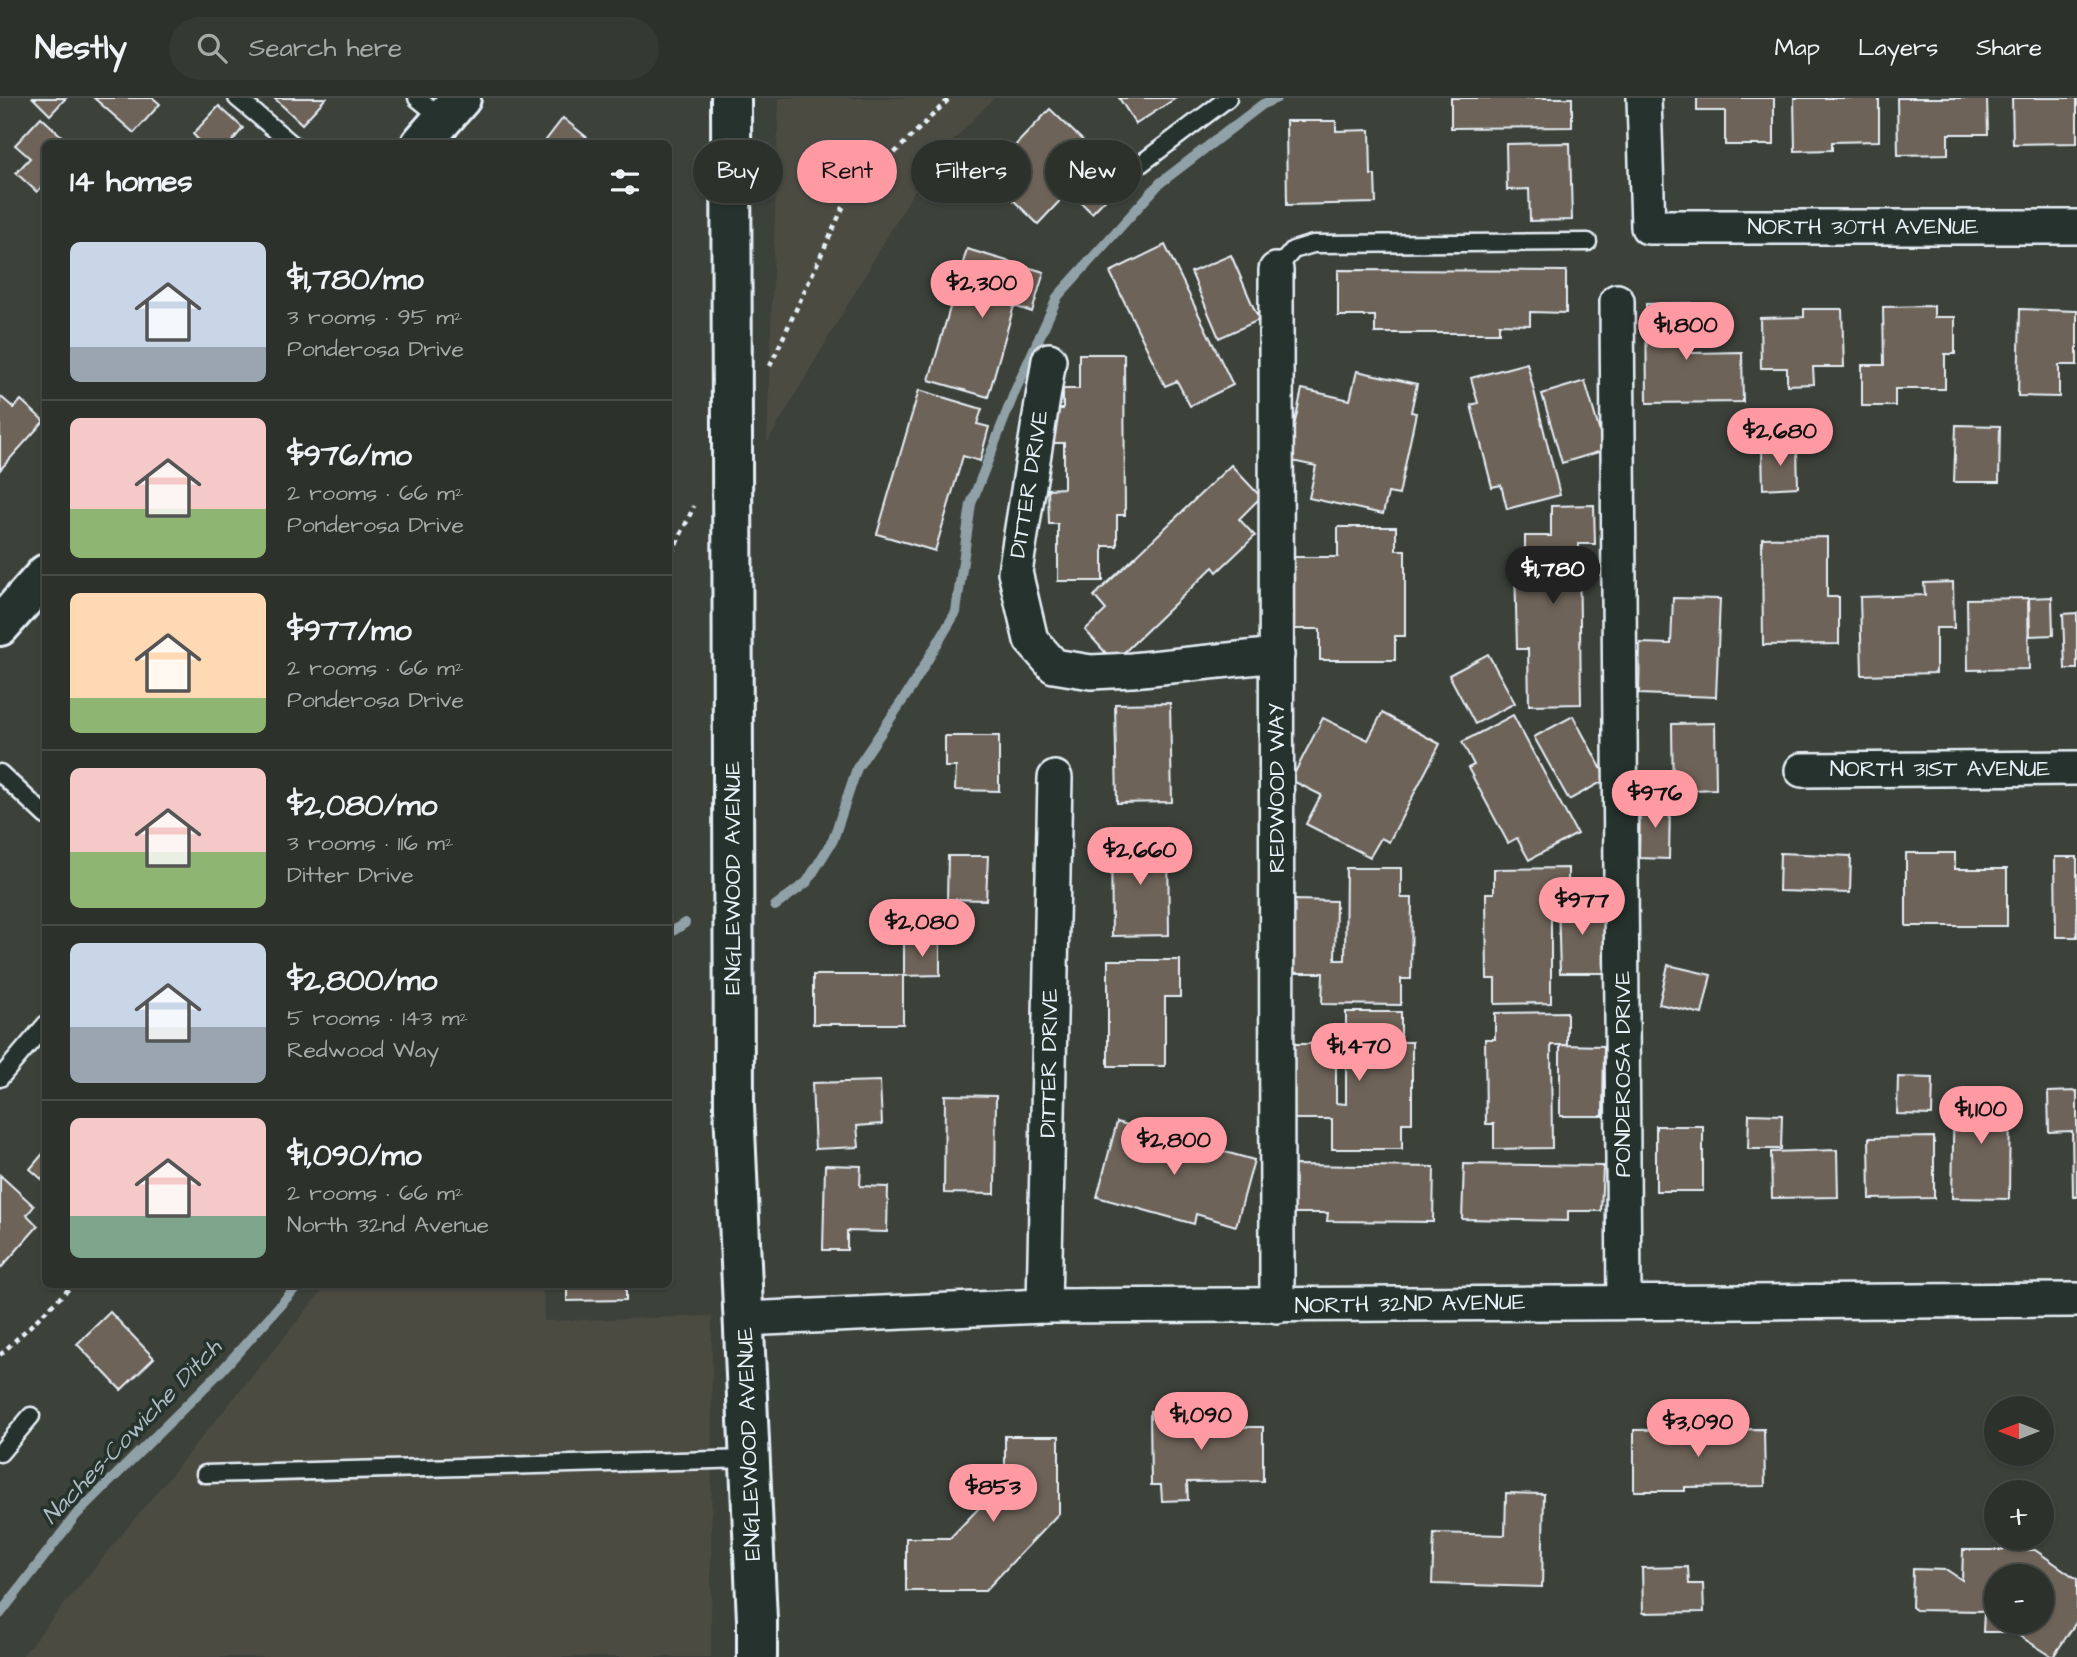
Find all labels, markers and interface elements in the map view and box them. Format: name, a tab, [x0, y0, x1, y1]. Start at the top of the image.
search box	[169, 17, 659, 80]
text: Nestly	[35, 25, 127, 71]
icon: search	[193, 29, 231, 67]
text: Search here	[249, 30, 402, 66]
text: Map	[1775, 31, 1820, 65]
text: Layers	[1858, 31, 1938, 65]
text: Share	[1976, 31, 2042, 65]
chip: Buy	[693, 140, 783, 203]
chip: Rent	[797, 140, 897, 203]
chip: Filters	[911, 140, 1031, 203]
chip: New	[1045, 140, 1141, 203]
text: 14 homes	[70, 161, 193, 203]
icon: filters	[606, 163, 644, 201]
street label: NORTH 30TH AVENUE	[1747, 211, 1979, 243]
text: $1,780/mo	[287, 259, 424, 301]
pin: $2,300	[925, 260, 1039, 320]
text: $2,300	[947, 267, 1017, 299]
icon: home	[126, 270, 210, 354]
text: 3 rooms · 95 m²	[287, 301, 463, 333]
pin: $1,800	[1629, 302, 1743, 362]
text: $1,800	[1654, 309, 1718, 341]
text: Ponderosa Drive	[287, 333, 464, 365]
street label: DITTER DRIVE	[1002, 407, 1057, 560]
pin: $2,680	[1723, 408, 1837, 468]
text: $2,680	[1743, 415, 1817, 447]
text: $976/mo	[287, 435, 412, 477]
icon: home	[126, 446, 210, 530]
text: 2 rooms · 66 m²	[287, 477, 464, 509]
text: Ponderosa Drive	[287, 509, 464, 541]
pin: $1,780	[1496, 546, 1610, 606]
text: $1,780	[1521, 553, 1585, 585]
text: $977/mo	[287, 610, 412, 652]
icon: home	[126, 621, 210, 705]
text: 2 rooms · 66 m²	[287, 652, 464, 684]
text: Ponderosa Drive	[287, 684, 464, 716]
street label: REDWOOD WAY	[1261, 703, 1293, 873]
street label: NORTH 31ST AVENUE	[1830, 753, 2051, 785]
street label: ENGLEWOOD AVENUE	[717, 761, 749, 995]
pin: $976	[1614, 770, 1696, 830]
text: $976	[1628, 777, 1682, 809]
text: $2,080/mo	[287, 785, 437, 827]
icon: home	[126, 796, 210, 880]
text: 3 rooms · 116 m²	[287, 827, 454, 859]
pin: $2,660	[1083, 828, 1197, 887]
text: $2,660	[1103, 834, 1177, 866]
text: Ditter Drive	[287, 859, 414, 891]
pin: $977	[1541, 878, 1623, 937]
text: $977	[1555, 884, 1609, 916]
pin: $2,080	[865, 900, 979, 959]
text: $2,080	[885, 906, 959, 938]
text: $2,800/mo	[287, 960, 437, 1002]
street label: PONDEROSA DRIVE	[1607, 970, 1639, 1177]
icon: home	[126, 971, 210, 1055]
street label: DITTER DRIVE	[1032, 988, 1066, 1138]
text: 5 rooms · 143 m²	[287, 1002, 468, 1034]
pin: $1,470	[1302, 1024, 1416, 1083]
text: $1,470	[1327, 1030, 1391, 1062]
text: Redwood Way	[287, 1034, 439, 1066]
pin: $1,100	[1924, 1086, 2038, 1146]
text: $1,100	[1955, 1093, 2007, 1125]
pin: $2,800	[1117, 1118, 1231, 1177]
text: $2,800	[1137, 1124, 1211, 1156]
text: $1,090/mo	[287, 1135, 422, 1177]
icon: home	[126, 1146, 210, 1230]
text: 2 rooms · 66 m²	[287, 1177, 464, 1209]
text: North 32nd Avenue	[287, 1209, 489, 1241]
street label: NORTH 32ND AVENUE	[1294, 1286, 1526, 1322]
street label: ENGLEWOOD AVENUE	[729, 1326, 769, 1561]
water label: Naches-Cowiche Ditch	[34, 1331, 230, 1532]
pin: $1,090	[1144, 1392, 1258, 1452]
north arrow	[1984, 1396, 2054, 1466]
map controls	[1984, 1396, 2054, 1634]
text: $1,090	[1170, 1399, 1232, 1431]
pin: $3,090	[1641, 1400, 1755, 1459]
text: $3,090	[1663, 1406, 1733, 1438]
pin: $853	[952, 1464, 1034, 1524]
text: $853	[965, 1471, 1021, 1503]
button: +	[1984, 1480, 2054, 1550]
button: −	[1984, 1564, 2054, 1634]

